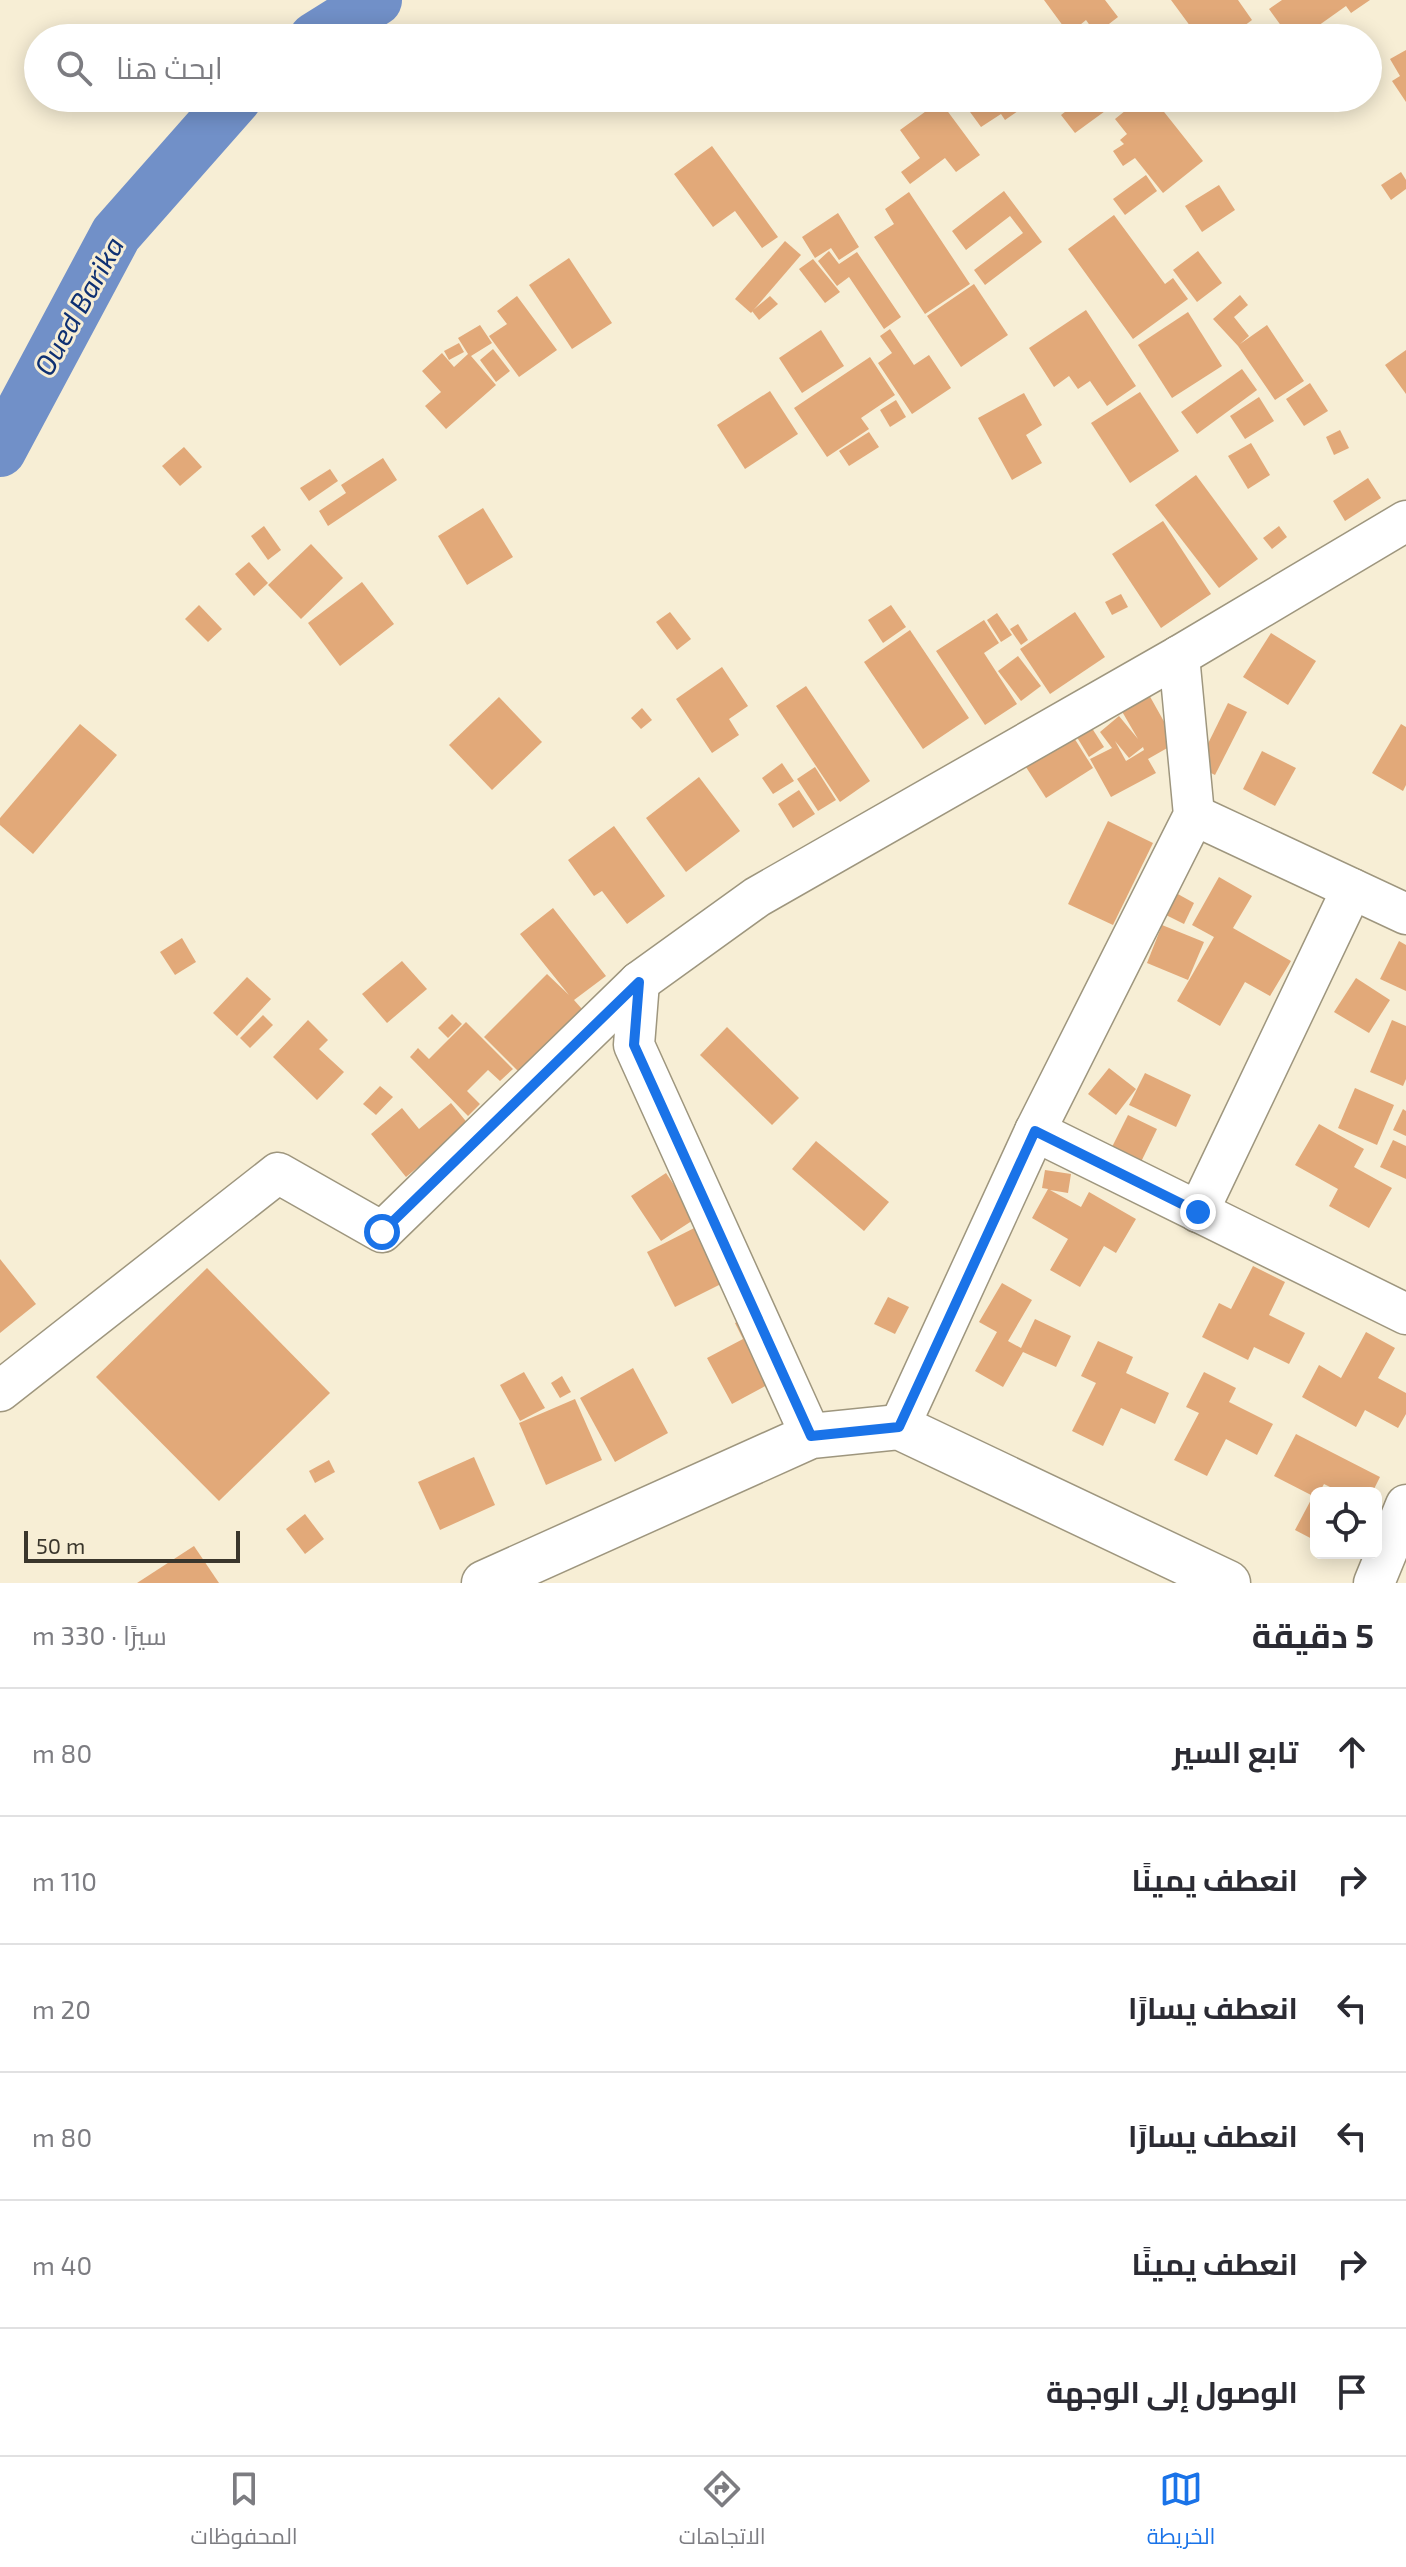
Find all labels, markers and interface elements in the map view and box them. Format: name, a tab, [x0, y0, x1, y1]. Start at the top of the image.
search box	[24, 24, 1382, 112]
icon: search	[52, 46, 96, 90]
text: ابحث هنا	[116, 49, 223, 85]
water label: Oued Barika	[26, 230, 130, 381]
route end	[1180, 1194, 1216, 1230]
route start	[364, 1214, 400, 1250]
map controls	[1310, 1487, 1382, 1559]
button: locate	[1310, 1487, 1382, 1559]
scale bar	[24, 1527, 240, 1563]
text: 50 m	[36, 1532, 85, 1558]
text: 5 دقيقة	[1252, 1614, 1374, 1655]
text: سيرًا · 330 m	[32, 1619, 167, 1650]
icon: ahead	[1330, 1730, 1374, 1774]
text: تابع السير	[1172, 1733, 1298, 1769]
text: 80 m	[32, 1737, 92, 1768]
icon: right	[1330, 1858, 1374, 1902]
text: انعطف يمينًا	[1132, 1861, 1298, 1897]
text: 110 m	[32, 1865, 97, 1896]
icon: left	[1330, 1986, 1374, 2030]
text: انعطف يسارًا	[1128, 1989, 1298, 2025]
text: 20 m	[32, 1993, 91, 2024]
icon: left	[1330, 2114, 1374, 2158]
text: انعطف يسارًا	[1128, 2117, 1298, 2153]
text: 80 m	[32, 2121, 92, 2152]
icon: right	[1330, 2242, 1374, 2286]
text: انعطف يمينًا	[1132, 2245, 1298, 2281]
text: 40 m	[32, 2249, 92, 2280]
icon: arrive	[1330, 2370, 1374, 2414]
text: الوصول إلى الوجهة	[1046, 2373, 1298, 2409]
tab: المحفوظات	[191, 2467, 298, 2557]
tab: الاتجاهات	[679, 2467, 766, 2557]
tab: الخريطة	[1147, 2467, 1215, 2557]

